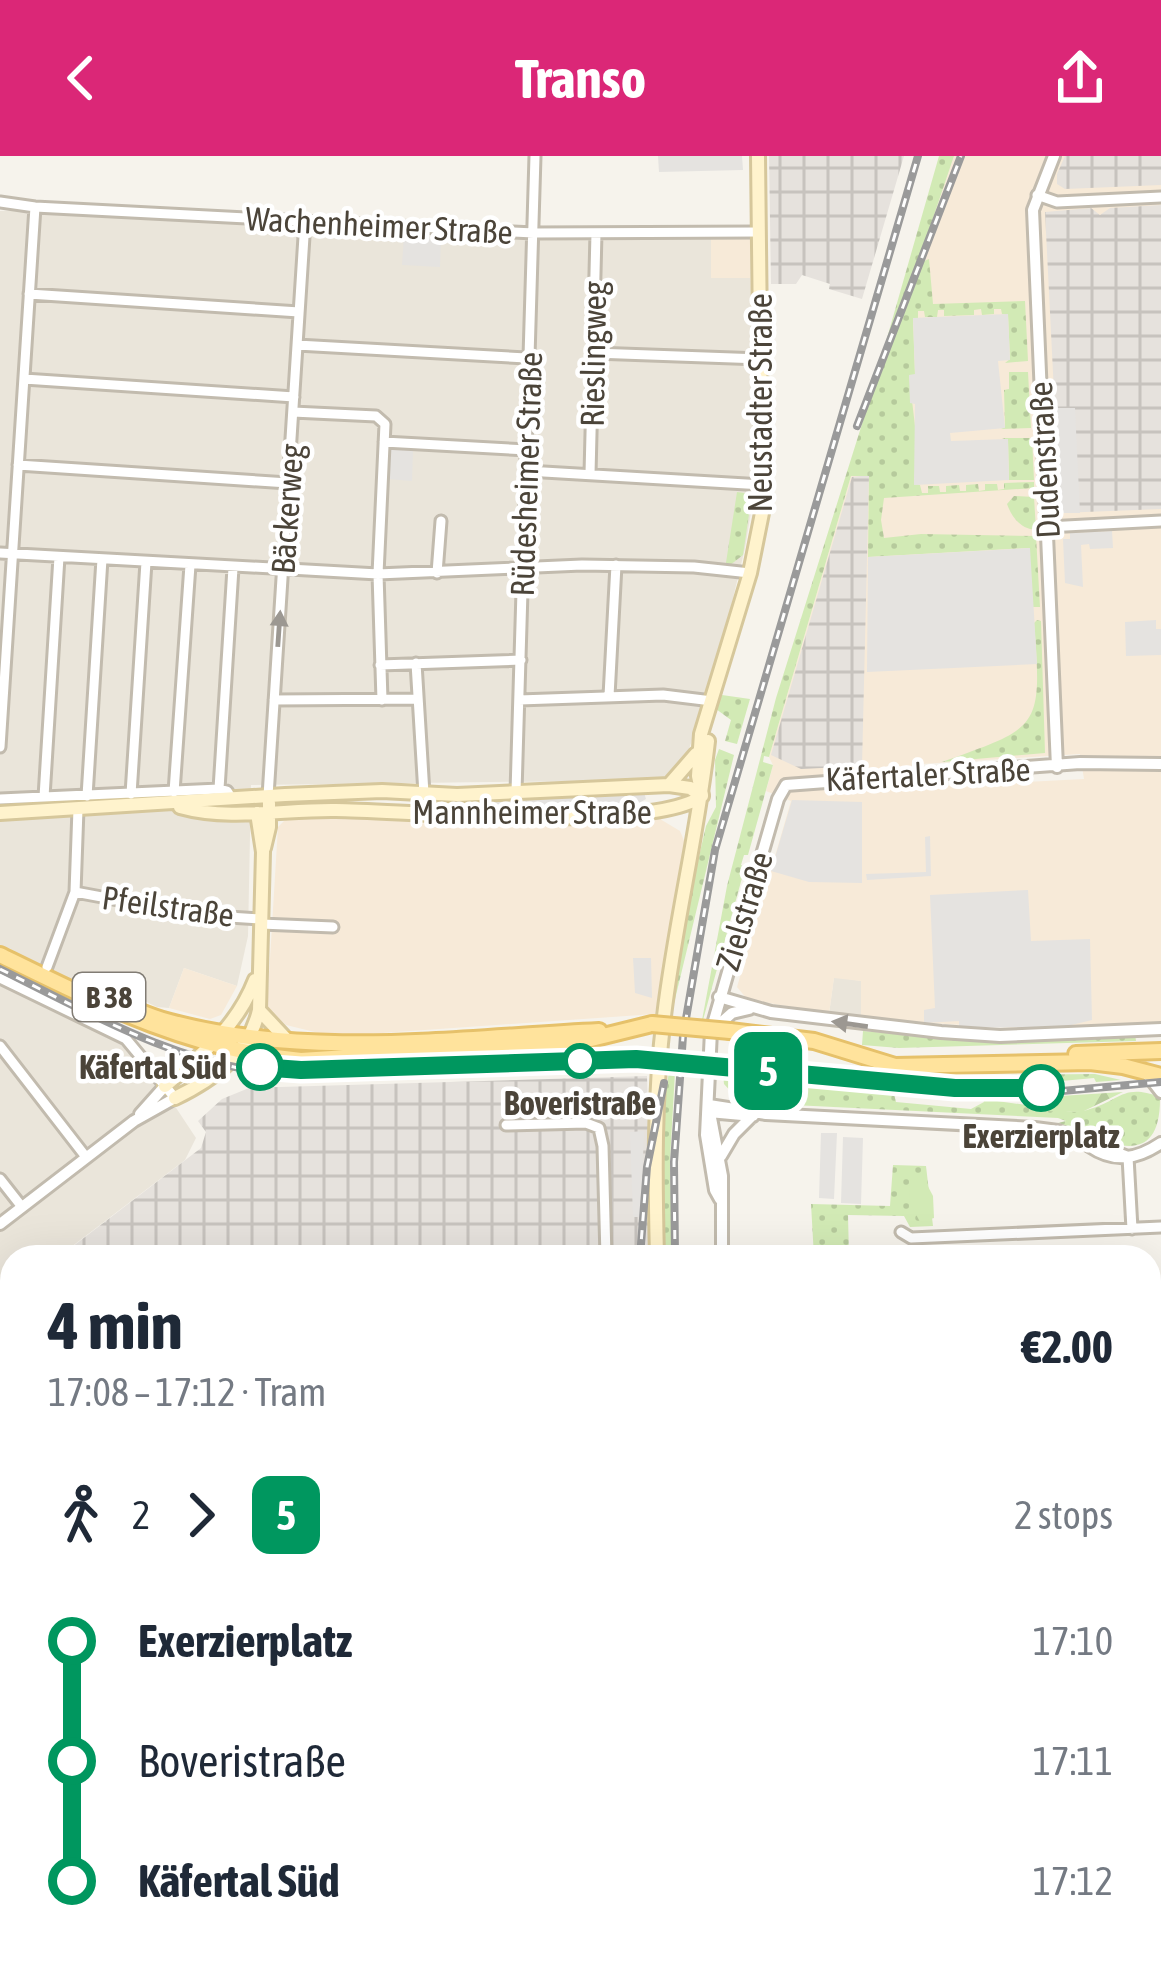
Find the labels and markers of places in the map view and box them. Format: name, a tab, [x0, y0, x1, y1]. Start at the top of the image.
marker: Käfertal Süd	[238, 1045, 282, 1089]
marker: Boveristraße	[564, 1045, 596, 1077]
place label: Käfertal Süd	[79, 1048, 227, 1086]
marker: Exerzierplatz	[1019, 1066, 1063, 1110]
place label: Boveristraße	[504, 1084, 656, 1122]
place label: Exerzierplatz	[962, 1117, 1120, 1155]

